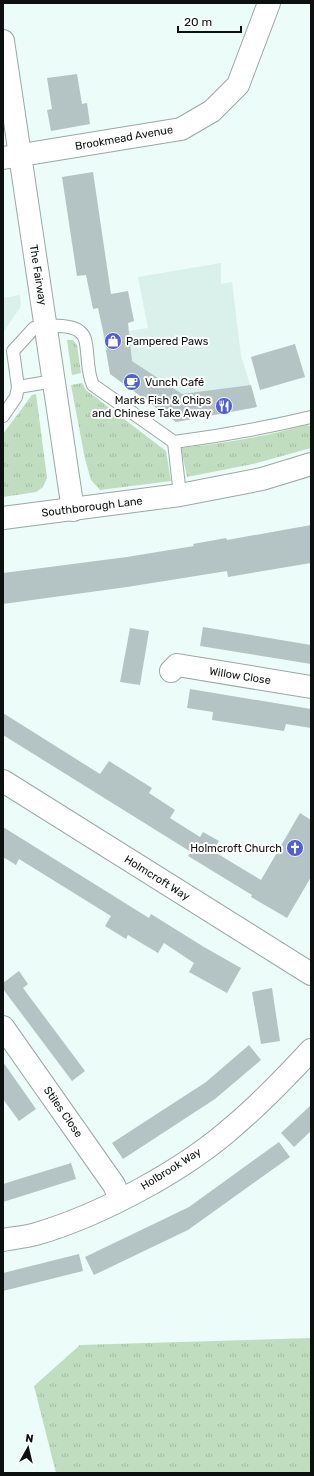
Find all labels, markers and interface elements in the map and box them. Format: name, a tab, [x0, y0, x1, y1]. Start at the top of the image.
scale bar	[178, 8, 241, 34]
text: 20 m	[184, 15, 212, 29]
street label: Brookmead Avenue	[74, 123, 174, 153]
street label: The Fairway	[27, 244, 49, 306]
shop icon: Pampered Paws	[103, 331, 123, 351]
place label: Pampered Paws	[126, 335, 209, 348]
cafe icon: Vunch Café	[122, 372, 142, 392]
place label: Vunch Café	[145, 376, 204, 389]
place label: Marks Fish & Chips and Chinese Take Away	[92, 394, 211, 420]
restaurant icon: Marks Fish & Chips and Chinese Take Away	[214, 396, 234, 416]
street label: Southborough Lane	[41, 494, 143, 520]
street label: Willow Close	[208, 665, 272, 687]
church icon: Holmcroft Church	[285, 838, 305, 858]
place label: Holmcroft Church	[190, 842, 282, 855]
street label: Holmcroft Way	[122, 853, 192, 903]
street label: Stiles Close	[41, 1084, 85, 1140]
street label: Holbrook Way	[138, 1145, 204, 1193]
north arrow	[8, 1428, 48, 1468]
text: N	[24, 1432, 34, 1446]

